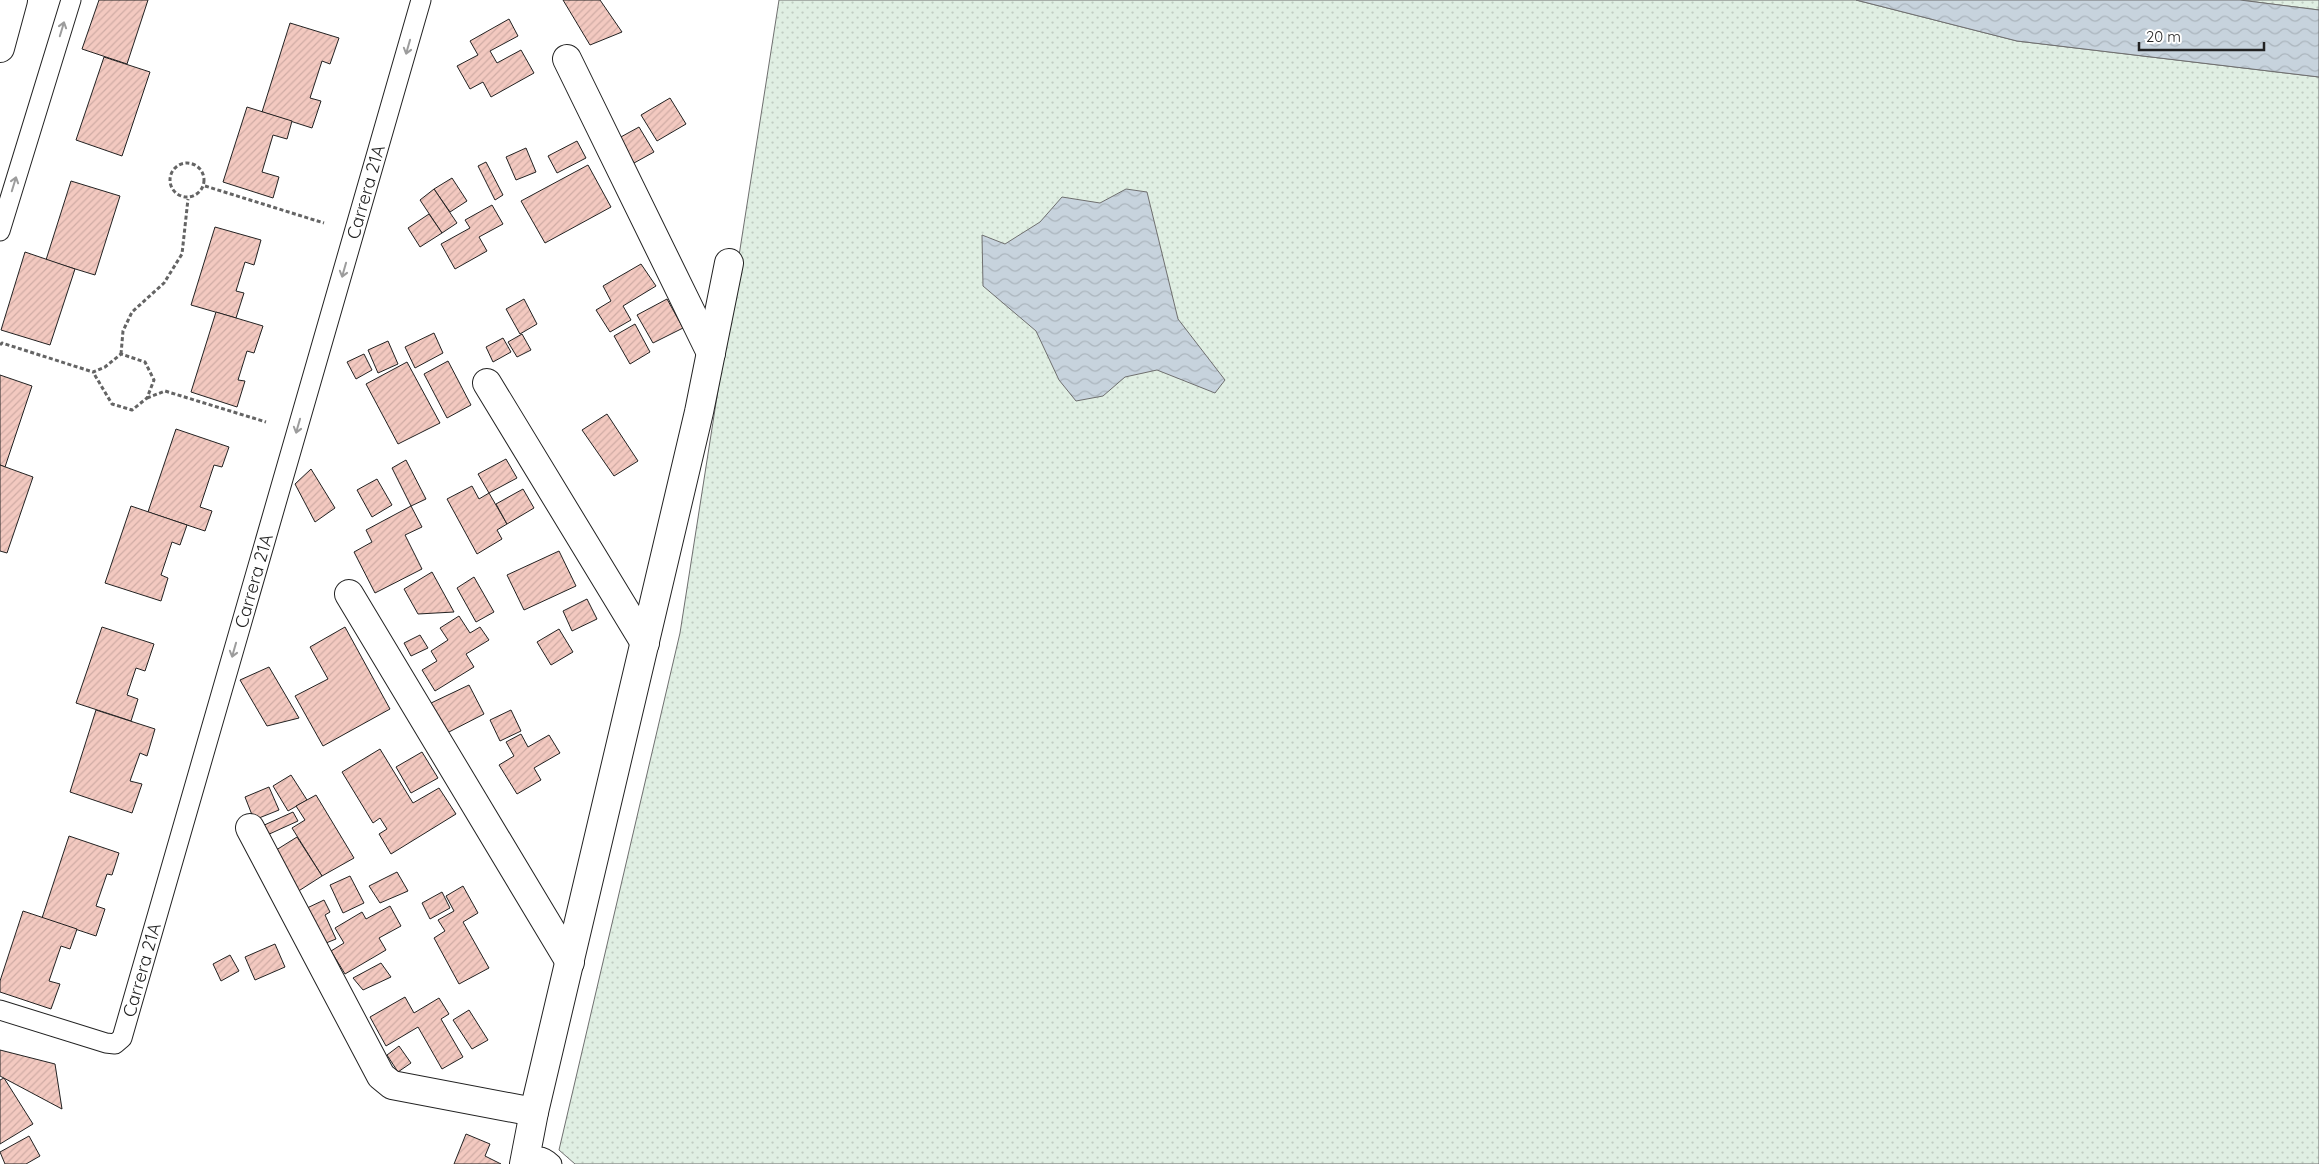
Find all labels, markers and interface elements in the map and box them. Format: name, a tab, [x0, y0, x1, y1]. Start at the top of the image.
scale bar	[2139, 20, 2264, 52]
one-way arrow	[58, 21, 68, 37]
text: 20 m	[2146, 27, 2181, 46]
one-way arrow	[402, 38, 412, 54]
street label: Carrera 21A	[341, 142, 390, 242]
one-way arrow	[10, 176, 20, 192]
one-way arrow	[338, 262, 348, 278]
one-way arrow	[293, 418, 303, 434]
street label: Carrera 21A	[229, 531, 278, 631]
one-way arrow	[229, 641, 239, 657]
street label: Carrera 21A	[117, 920, 166, 1020]

